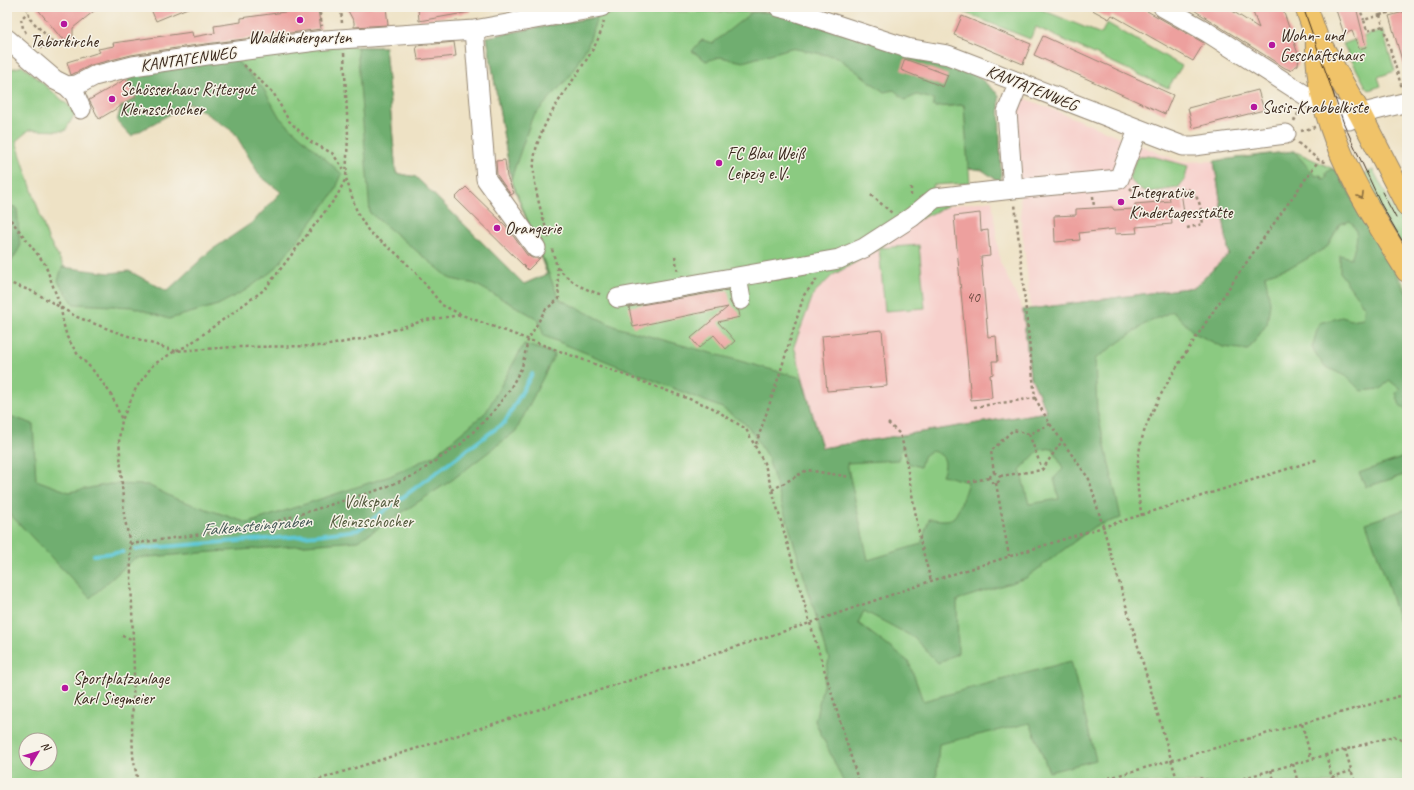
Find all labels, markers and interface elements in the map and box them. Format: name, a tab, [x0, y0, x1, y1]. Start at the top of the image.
marker: Waldkindergarten	[295, 15, 305, 25]
marker: Taborkirche	[59, 19, 69, 29]
place label: Wohn- und Geschäftshaus	[1280, 25, 1366, 66]
place label: Waldkindergarten	[249, 27, 353, 48]
place label: Taborkirche	[30, 31, 99, 52]
marker: Wohn- und Geschäftshaus	[1267, 40, 1277, 50]
street label: KANTATENWEG	[139, 42, 239, 76]
street label: KANTATENWEG	[983, 60, 1082, 116]
place label: Schösserhaus Rittergut Kleinzschocher	[120, 79, 257, 120]
marker: Schösserhaus Rittergut Kleinzschocher	[107, 94, 117, 104]
place label: Susis-Krabbelkiste	[1262, 97, 1369, 118]
marker: Susis-Krabbelkiste	[1249, 102, 1259, 112]
place label: FC Blau Weiß Leipzig e.V.	[727, 143, 806, 184]
marker: FC Blau Weiß Leipzig e.V.	[714, 158, 724, 168]
place label: Integrative Kindertagesstätte	[1129, 182, 1234, 223]
one-way arrow	[1357, 192, 1364, 199]
marker: Integrative Kindertagesstätte	[1116, 197, 1126, 207]
place label: Orangerie	[505, 218, 562, 239]
marker: Orangerie	[492, 223, 502, 233]
house number: 40	[966, 288, 981, 307]
park label: Volkspark Kleinzschocher	[329, 491, 415, 532]
water label: Falkensteingraben	[200, 509, 314, 541]
place label: Sportplatzanlage Karl Siegmeier	[73, 668, 170, 709]
marker: Sportplatzanlage Karl Siegmeier	[60, 683, 70, 693]
north arrow	[18, 732, 58, 772]
text: N	[38, 739, 55, 755]

